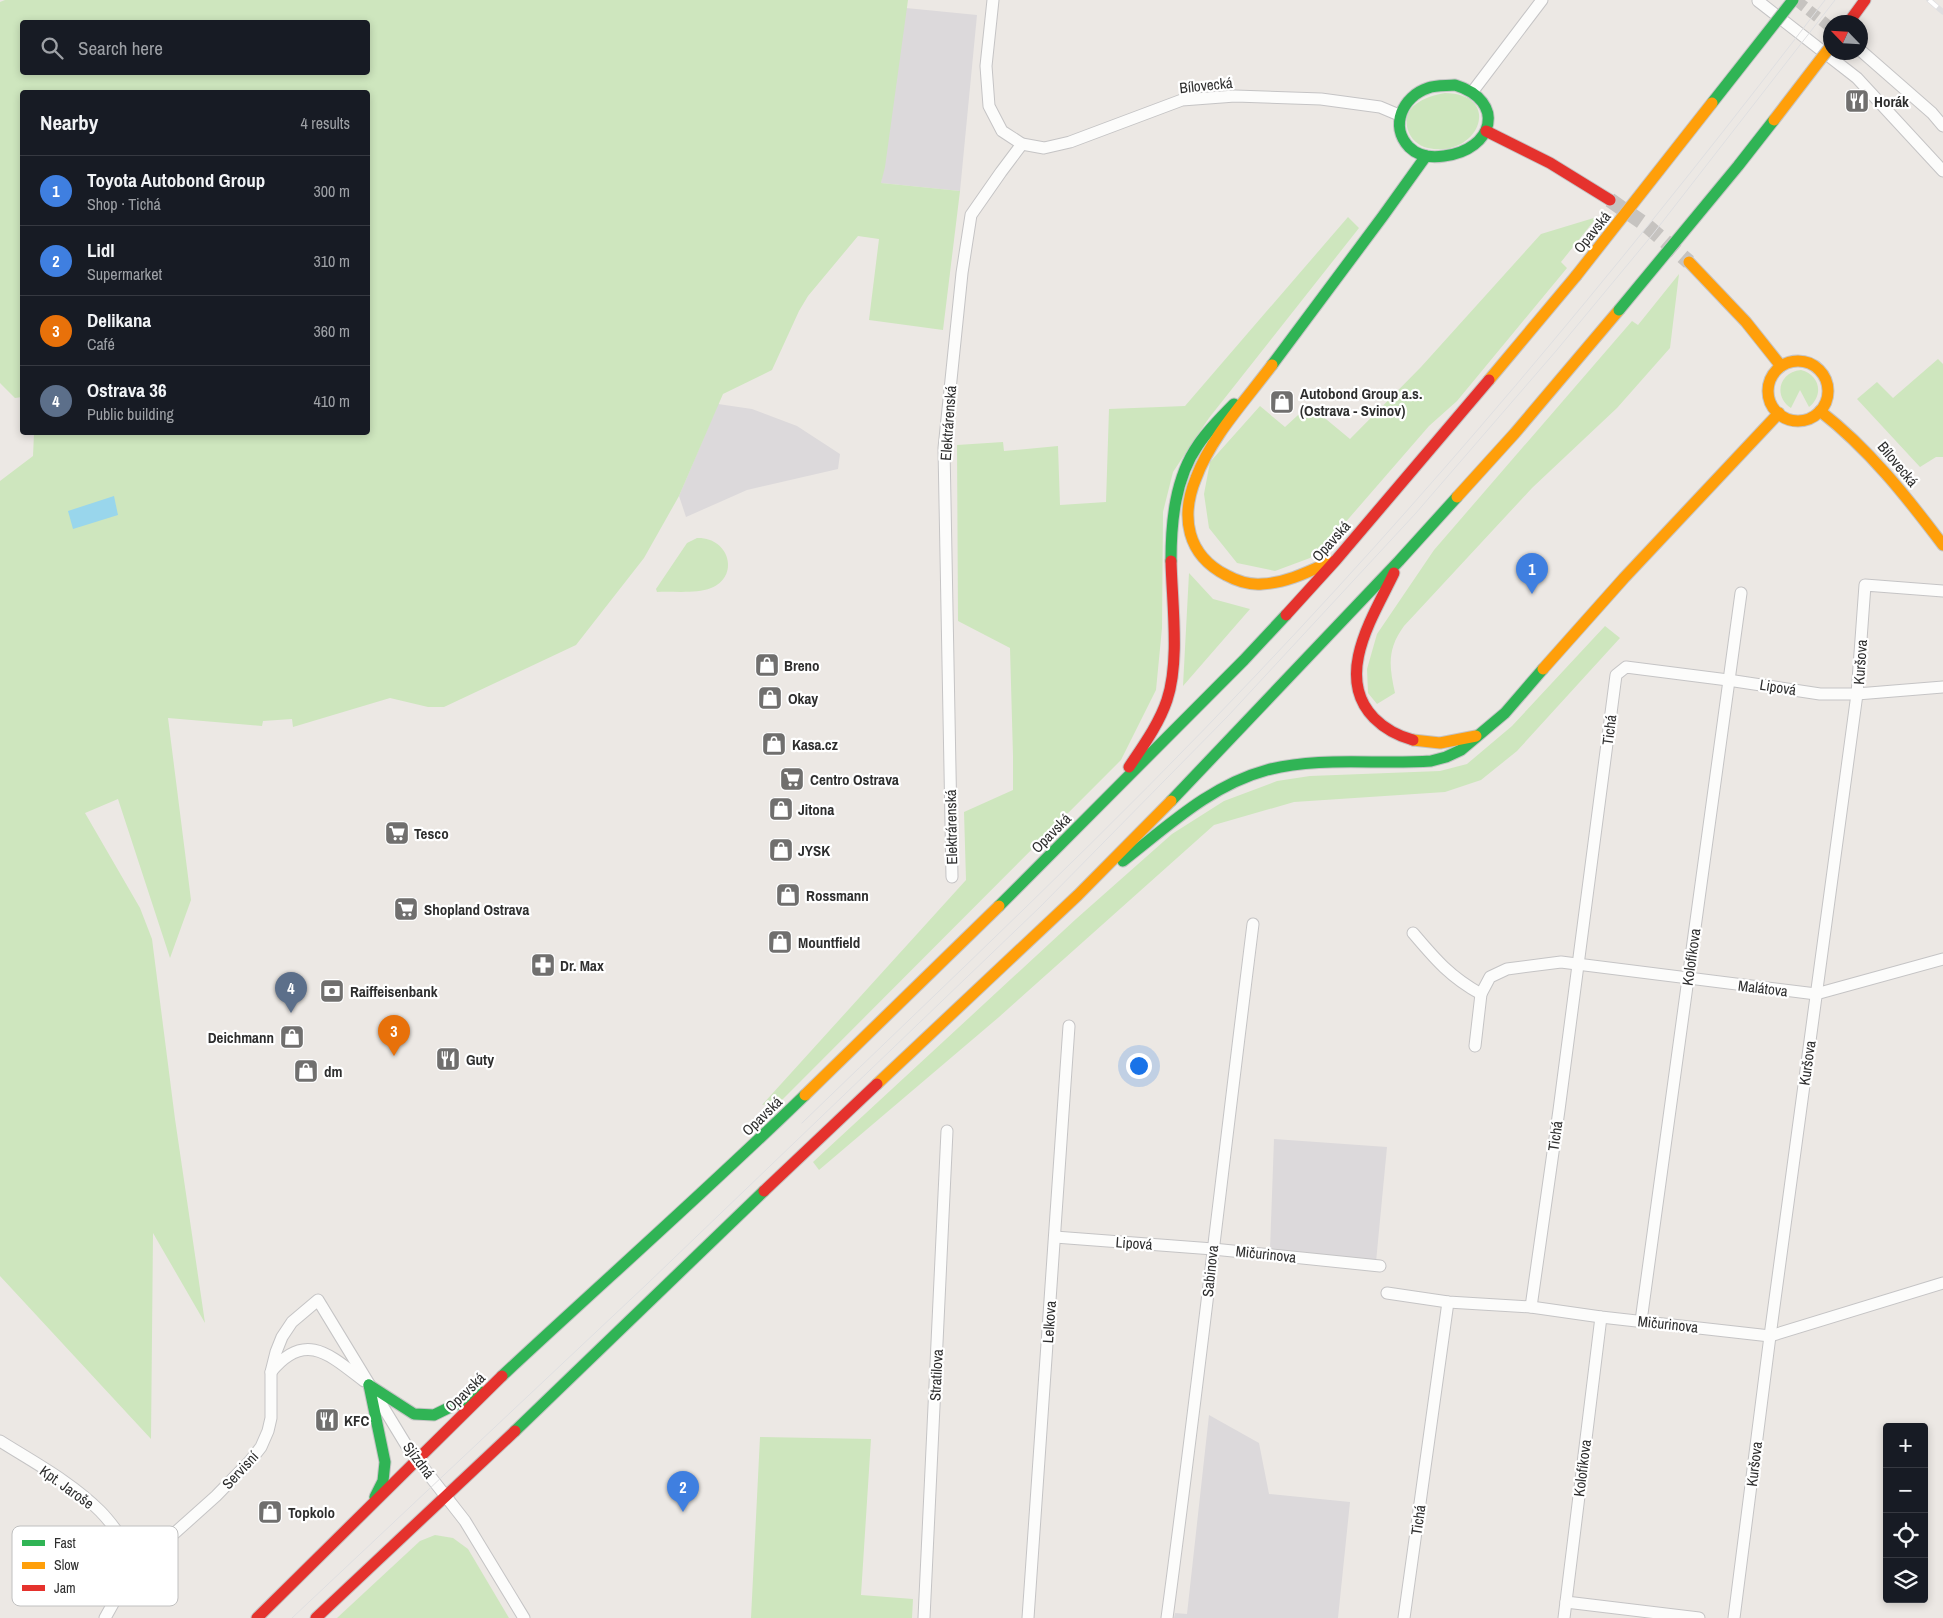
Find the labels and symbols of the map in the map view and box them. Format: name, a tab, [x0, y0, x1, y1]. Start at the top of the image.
north arrow	[1823, 15, 1868, 60]
street label: Bílovecká	[1178, 72, 1234, 98]
restaurant icon: Horák	[1844, 88, 1870, 114]
place label: Horák	[1874, 91, 1909, 112]
street label: Opavská	[1569, 206, 1616, 257]
place label: Autobond Group a.s. (Ostrava - Svinov)	[1300, 383, 1422, 421]
street label: Elektrárenská	[935, 385, 961, 461]
shop icon: Autobond Group a.s. (Ostrava - Svinov)	[1269, 389, 1295, 415]
street label: Bílovecká	[1873, 437, 1923, 491]
street label: Opavská	[1307, 516, 1355, 566]
pin: 1	[1516, 553, 1548, 594]
street label: Kuršova	[1848, 639, 1872, 685]
shop icon: Breno	[754, 652, 780, 678]
place label: Breno	[784, 655, 820, 676]
street label: Lipová	[1758, 674, 1798, 700]
shop icon: Okay	[757, 685, 783, 711]
place label: Okay	[788, 688, 818, 709]
street label: Tichá	[1597, 713, 1621, 746]
shop icon: Kasa.cz	[761, 731, 787, 757]
place label: Kasa.cz	[792, 734, 838, 755]
supermarket icon: Centro Ostrava	[779, 766, 805, 792]
place label: Centro Ostrava	[810, 769, 899, 790]
street label: Elektrárenská	[940, 789, 962, 865]
shop icon: Jitona	[768, 796, 794, 822]
place label: Jitona	[798, 799, 834, 820]
street label: Opavská	[1026, 808, 1076, 858]
supermarket icon: Tesco	[384, 820, 410, 846]
place label: Tesco	[414, 823, 449, 844]
shop icon: JYSK	[768, 837, 794, 863]
place label: JYSK	[798, 840, 830, 861]
shop icon: Rossmann	[775, 882, 801, 908]
place label: Rossmann	[806, 885, 869, 906]
supermarket icon: Shopland Ostrava	[393, 896, 419, 922]
place label: Shopland Ostrava	[424, 899, 529, 920]
street label: Kolofíkova	[1677, 927, 1705, 987]
shop icon: Mountfield	[767, 929, 793, 955]
place label: Mountfield	[798, 932, 860, 953]
pharmacy icon: Dr. Max	[530, 952, 556, 978]
place label: Dr. Max	[560, 955, 604, 976]
pin: 4	[275, 972, 307, 1013]
street label: Malátova	[1737, 975, 1789, 1001]
bank icon: Raiffeisenbank	[319, 978, 345, 1004]
place label: Raiffeisenbank	[350, 981, 438, 1002]
pin: 3	[378, 1015, 410, 1056]
shop icon: Deichmann	[279, 1024, 305, 1050]
place label: Deichmann	[208, 1027, 274, 1048]
street label: Kuršova	[1793, 1039, 1821, 1087]
restaurant icon: Guty	[435, 1046, 461, 1072]
place label: Guty	[466, 1049, 494, 1070]
your location	[1126, 1053, 1152, 1079]
shop icon: dm	[293, 1058, 319, 1084]
place label: dm	[324, 1061, 343, 1082]
street label: Opavská	[737, 1091, 787, 1140]
street label: Tichá	[1542, 1119, 1568, 1153]
street label: Lipová	[1115, 1231, 1153, 1255]
street label: Mičurinova	[1235, 1240, 1298, 1268]
street label: Sabinova	[1197, 1244, 1223, 1298]
street label: Lelkova	[1037, 1300, 1061, 1344]
street label: Mičurinova	[1637, 1310, 1700, 1338]
street label: Stratilova	[924, 1348, 948, 1401]
street label: Opavská	[440, 1367, 490, 1416]
restaurant icon: KFC	[314, 1407, 340, 1433]
place label: KFC	[344, 1410, 369, 1431]
street label: Sjízdná	[398, 1437, 440, 1483]
street label: Kolofíkova	[1568, 1438, 1596, 1498]
street label: Kuršova	[1741, 1440, 1767, 1488]
street label: Servisní	[217, 1446, 263, 1494]
street label: Kpt. Jaroše	[36, 1460, 98, 1514]
pin: 2	[667, 1471, 699, 1512]
shop icon: Topkolo	[257, 1499, 283, 1525]
place label: Topkolo	[288, 1502, 335, 1523]
street label: Tichá	[1405, 1503, 1431, 1537]
legend	[12, 1526, 178, 1606]
text: Fast	[54, 1534, 76, 1552]
text: Slow	[54, 1556, 80, 1574]
text: Jam	[54, 1579, 76, 1597]

